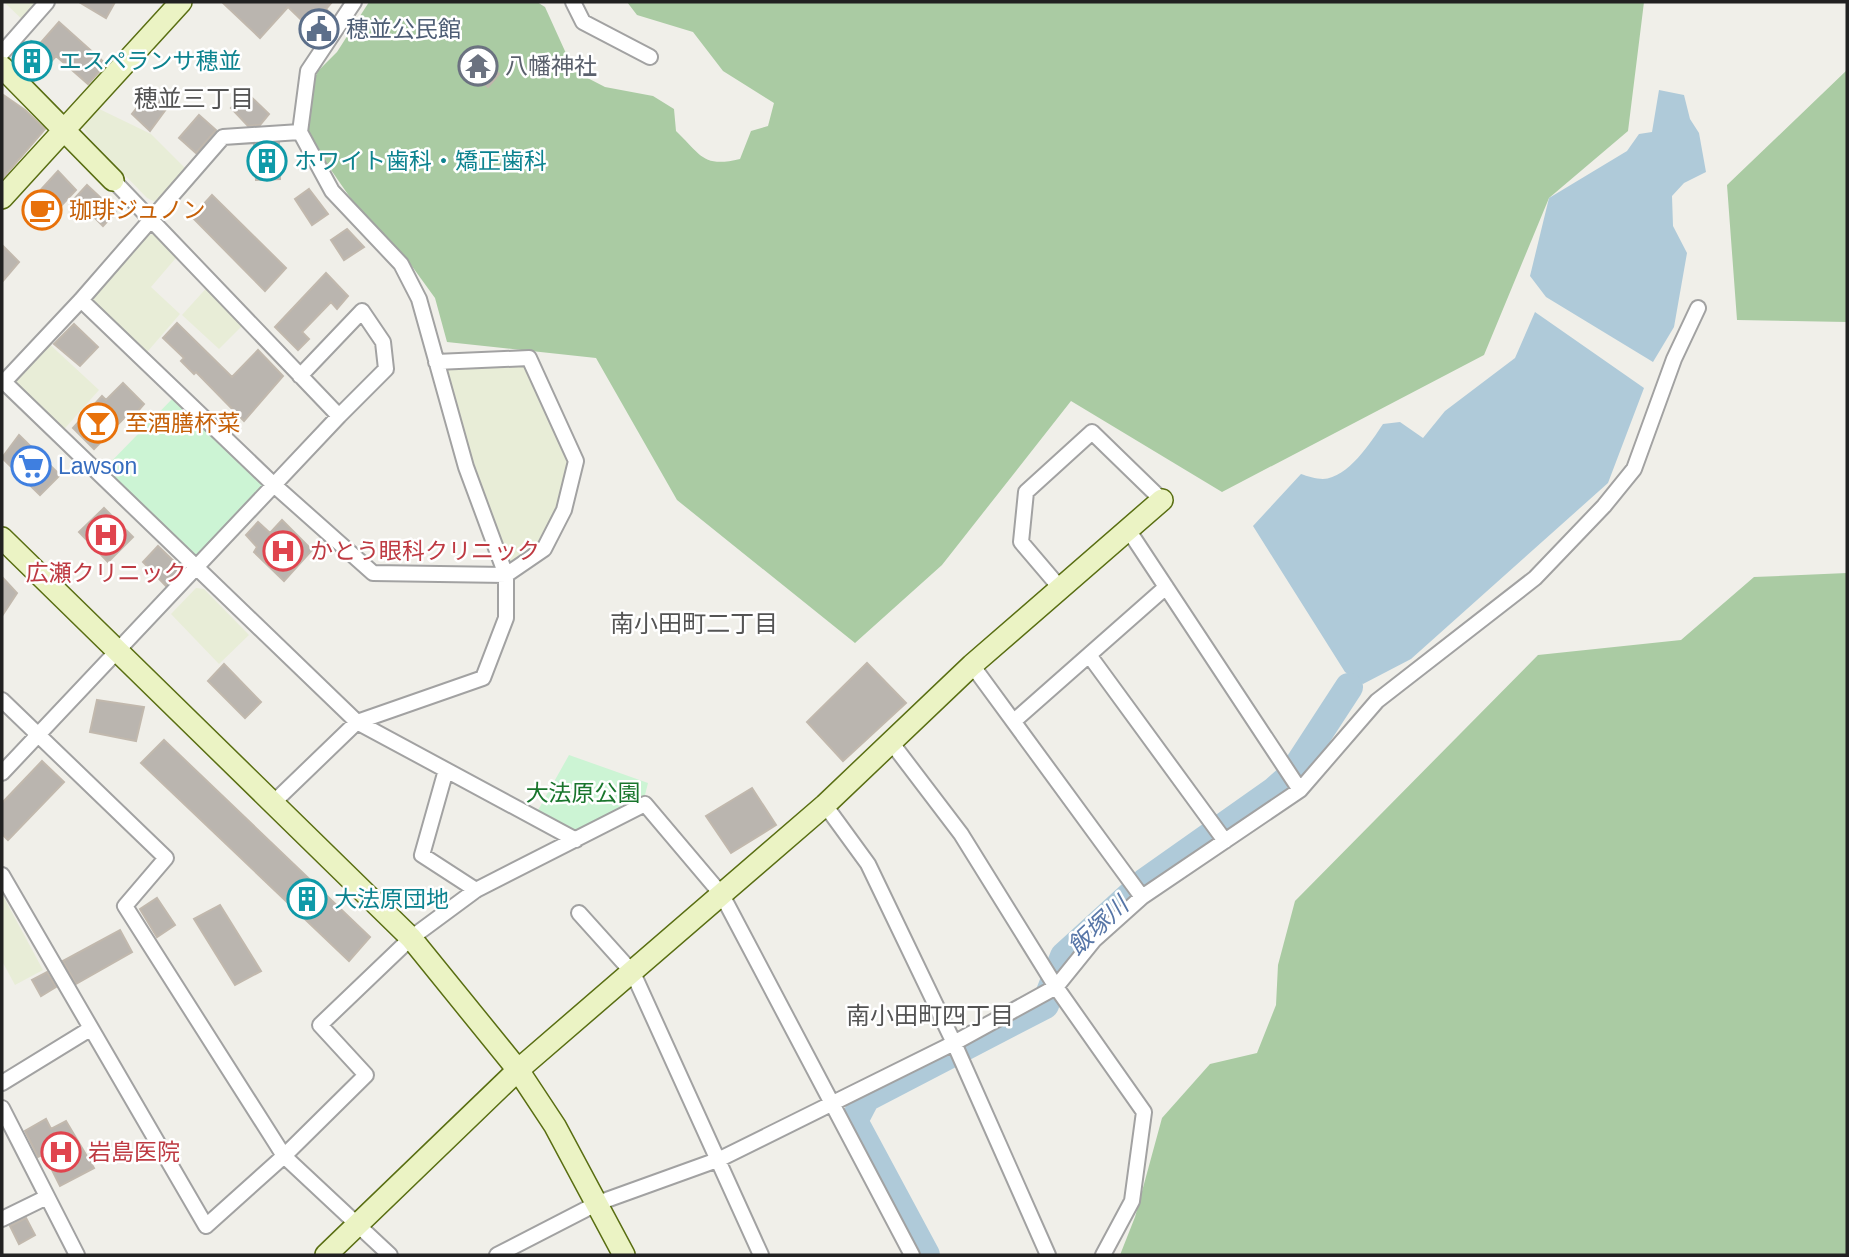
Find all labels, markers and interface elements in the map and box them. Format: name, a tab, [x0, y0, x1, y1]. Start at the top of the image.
public building icon: 穂並公民館	[298, 8, 340, 50]
place label: 穂並公民館	[346, 16, 461, 42]
building icon: エスペランサ穂並	[11, 40, 53, 82]
temple icon: 八幡神社	[457, 45, 499, 87]
place label: エスペランサ穂並	[59, 48, 241, 74]
place label: 八幡神社	[505, 53, 597, 79]
district label: 穂並三丁目	[134, 85, 254, 112]
building icon: ホワイト歯科・矯正歯科	[246, 140, 288, 182]
place label: ホワイト歯科・矯正歯科	[294, 148, 547, 174]
cafe icon: 珈琲ジュノン	[21, 189, 63, 231]
place label: 珈琲ジュノン	[69, 197, 205, 223]
bar icon: 至酒膳杯菜	[77, 402, 119, 444]
place label: 至酒膳杯菜	[125, 410, 240, 436]
supermarket icon: Lawson	[10, 445, 52, 487]
place label: Lawson	[58, 453, 137, 479]
hospital icon: 広瀬クリニック	[85, 514, 127, 556]
hospital icon: かとう眼科クリニック	[262, 530, 304, 572]
place label: かとう眼科クリニック	[310, 538, 540, 564]
place label: 広瀬クリニック	[26, 560, 187, 586]
district label: 南小田町二丁目	[610, 610, 778, 637]
park label: 大法原公園	[526, 780, 641, 806]
building icon: 大法原団地	[286, 878, 328, 920]
place label: 大法原団地	[334, 886, 449, 912]
water label: 飯塚川	[1062, 889, 1135, 960]
district label: 南小田町四丁目	[846, 1002, 1014, 1029]
hospital icon: 岩島医院	[40, 1131, 82, 1173]
place label: 岩島医院	[88, 1139, 180, 1165]

